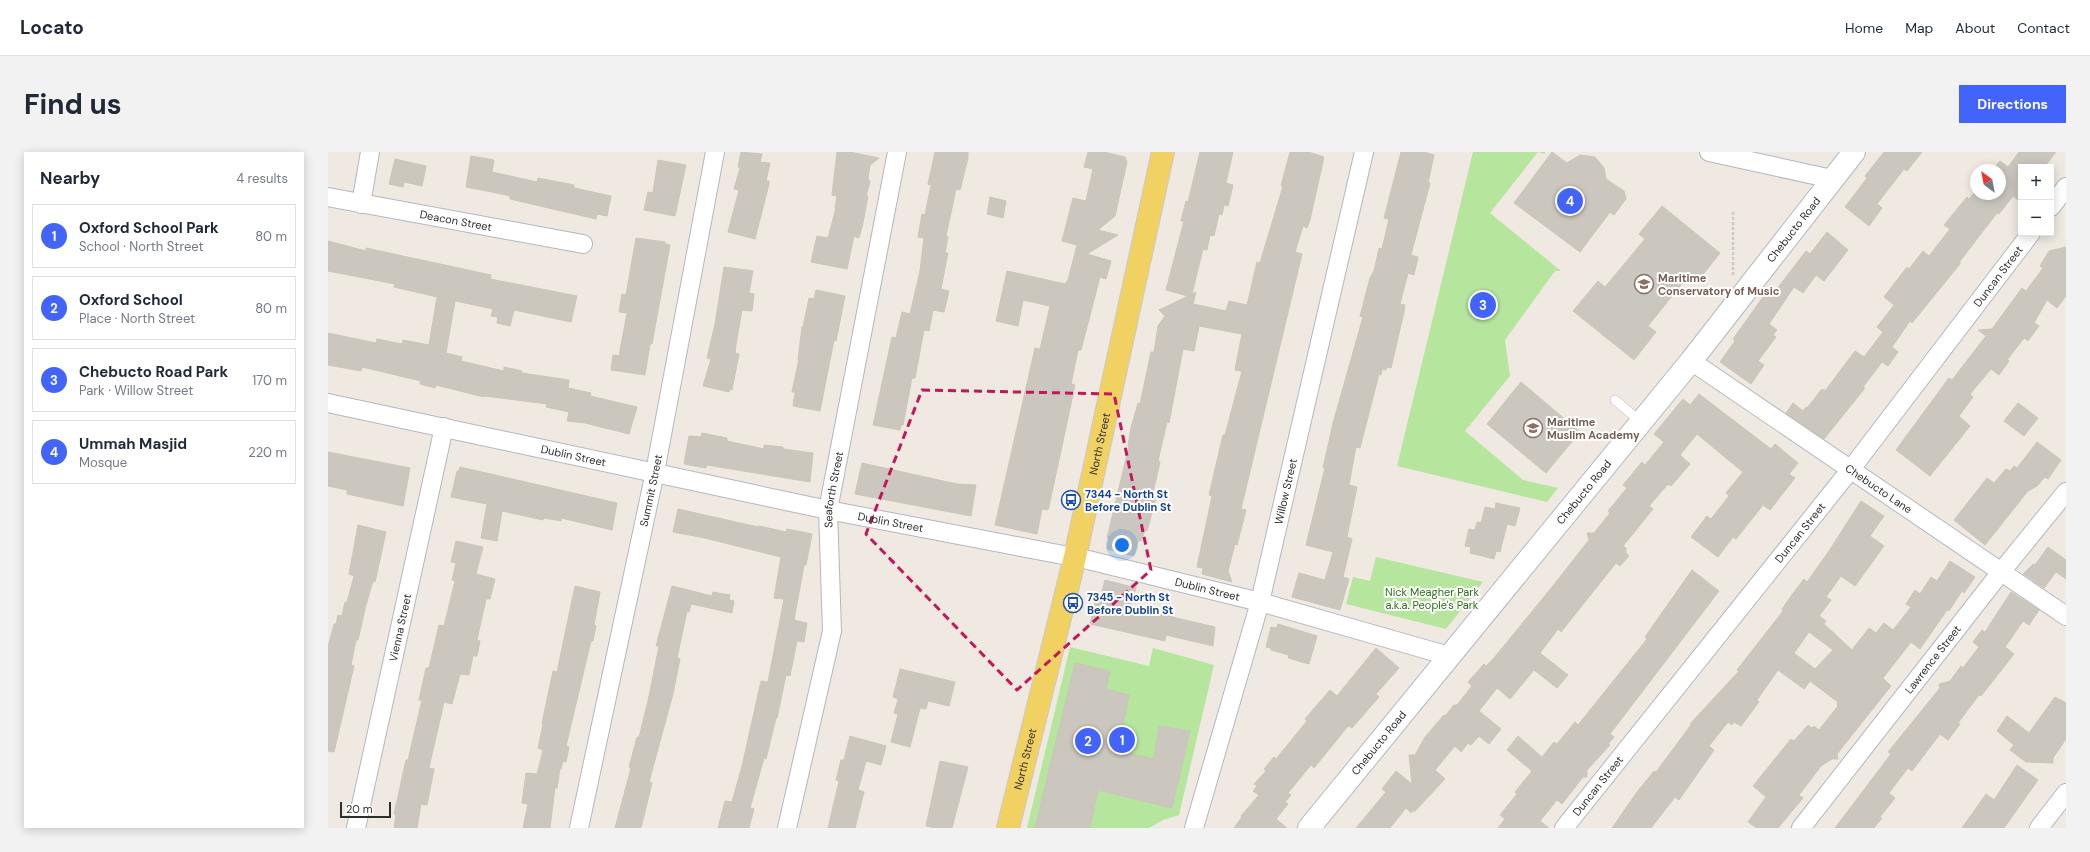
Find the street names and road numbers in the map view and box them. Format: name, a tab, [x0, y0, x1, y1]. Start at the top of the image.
street label: Chebucto Road	[1764, 194, 1823, 265]
street label: Deacon Street	[419, 207, 493, 234]
street label: Duncan Street	[1970, 243, 2026, 310]
street label: North Street	[1086, 412, 1113, 476]
street label: Dublin Street	[540, 442, 607, 469]
street label: Seaforth Street	[821, 450, 846, 528]
street label: Summit Street	[637, 453, 665, 528]
street label: Willow Street	[1271, 457, 1300, 526]
street label: Chebucto Road	[1553, 457, 1614, 527]
street label: Chebucto Lane	[1843, 461, 1915, 516]
street label: Duncan Street	[1772, 500, 1828, 566]
street label: Dublin Street	[857, 509, 924, 535]
street label: Dublin Street	[1174, 574, 1241, 604]
street label: Vienna Street	[386, 593, 414, 663]
street label: Lawrence Street	[1902, 622, 1964, 696]
street label: Chebucto Road	[1348, 708, 1409, 778]
street label: North Street	[1011, 727, 1039, 791]
street label: Duncan Street	[1569, 753, 1626, 819]

